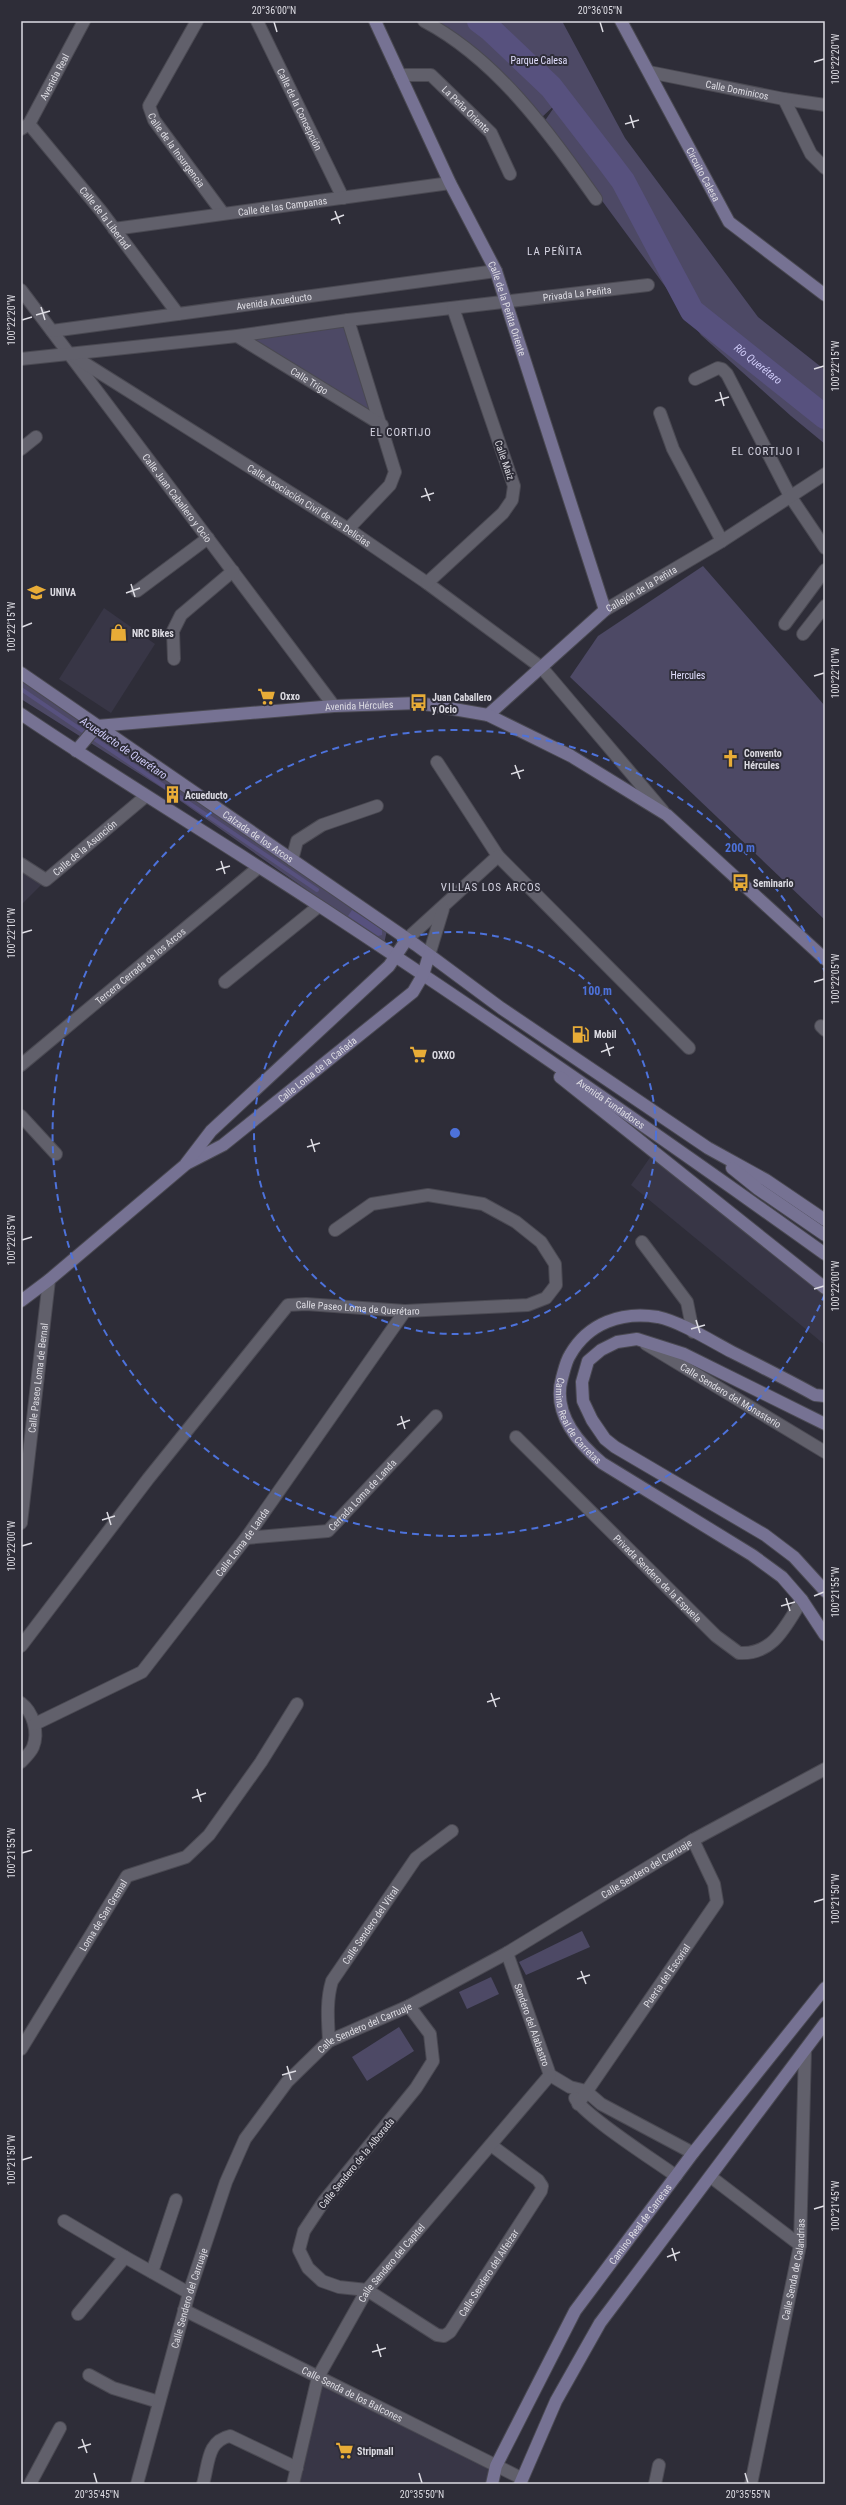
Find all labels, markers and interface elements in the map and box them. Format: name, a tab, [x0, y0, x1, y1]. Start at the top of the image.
text: 20°36'00"N	[252, 5, 296, 16]
text: 20°36'05"N	[578, 5, 622, 16]
text: 100°22'20"W	[830, 33, 841, 84]
street label: Avenida Real	[38, 52, 71, 102]
park label: Parque Calesa	[511, 55, 568, 66]
street label: Calle de la Concepción	[275, 66, 324, 152]
street label: Calle Dominicos	[705, 78, 770, 102]
street label: La Peña Oriente	[440, 84, 492, 135]
street label: Calle de la Insurgencia	[146, 112, 207, 190]
street label: Circuito Calesa	[684, 146, 722, 204]
street label: Calle de la Libertad	[77, 185, 133, 252]
street label: Calle de las Campanas	[237, 195, 328, 218]
district label: LA PEÑITA	[527, 245, 583, 258]
street label: Calle de la Peñita Oriente	[486, 259, 528, 358]
street label: Privada La Peñita	[542, 284, 612, 303]
street label: Avenida Acueducto	[236, 291, 312, 312]
text: 100°22'20"W	[6, 294, 17, 345]
text: 100°22'15"W	[830, 340, 841, 391]
water label: Río Querétaro	[731, 341, 784, 387]
street label: Calle Trigo	[288, 365, 330, 397]
district label: EL CORTIJO	[370, 426, 432, 439]
street label: Calle Maíz	[493, 439, 516, 481]
district label: EL CORTIJO I	[731, 445, 801, 458]
street label: Calle Juan Caballero y Ocio	[140, 452, 214, 544]
street label: Calle Asociación Civil de las Delicias	[245, 462, 373, 549]
street label: Callejón de la Peñita	[604, 564, 679, 614]
school or university icon: UNIVA	[27, 582, 47, 602]
place label: UNIVA	[50, 587, 76, 598]
text: 100°22'15"W	[6, 601, 17, 652]
shop icon: NRC Bikes	[109, 623, 129, 643]
place label: NRC Bikes	[132, 628, 174, 639]
text: 100°22'10"W	[830, 647, 841, 698]
park label: Hercules	[671, 670, 706, 681]
supermarket icon: Oxxo	[257, 686, 277, 706]
place label: Oxxo	[280, 691, 300, 702]
place label: Juan Caballero y Ocio	[432, 692, 492, 715]
bus stop icon: Juan Caballero y Ocio	[409, 693, 429, 713]
street label: Avenida Hércules	[325, 699, 394, 713]
water label: Acueducto de Querétaro	[77, 714, 170, 782]
place label: Convento Hércules	[744, 748, 782, 771]
church icon: Convento Hércules	[721, 749, 741, 769]
building icon: Acueducto	[162, 785, 182, 805]
place label: Acueducto	[185, 790, 228, 801]
street label: Calzada de los Arcos	[221, 809, 296, 865]
street label: Calle de la Asunción	[51, 818, 119, 878]
text: 200 m	[725, 841, 755, 855]
bus stop icon: Seminario	[730, 873, 750, 893]
place label: Seminario	[753, 878, 794, 889]
district label: VILLAS LOS ARCOS	[441, 881, 541, 894]
text: 100°22'10"W	[6, 907, 17, 958]
street label: Tercera Cerrada de los Arcos	[93, 925, 188, 1007]
text: 100°22'05"W	[830, 953, 841, 1004]
text: 100 m	[582, 984, 612, 998]
fuel station icon: Mobil	[571, 1024, 591, 1044]
place label: Mobil	[594, 1029, 617, 1040]
street label: Calle Loma de la Cañada	[276, 1035, 359, 1105]
supermarket icon: OXXO	[409, 1045, 429, 1065]
place label: OXXO	[432, 1050, 455, 1061]
street label: Avenida Fundadores	[575, 1076, 647, 1131]
centre of rings	[448, 1126, 462, 1140]
text: 100°22'05"W	[6, 1214, 17, 1265]
text: 100°22'00"W	[830, 1260, 841, 1311]
street label: Calle Paseo Loma de Querétaro	[295, 1299, 420, 1317]
street label: Calle Paseo Loma de Bernal	[26, 1323, 50, 1434]
street label: Calle Sendero del Monasterio	[678, 1361, 783, 1430]
street label: Camino Real de Carretas	[554, 1376, 604, 1466]
street label: Cerrada Loma de Landa	[326, 1457, 399, 1533]
street label: Calle Loma de Landa	[213, 1506, 272, 1579]
text: 100°22'00"W	[6, 1520, 17, 1571]
street label: Privada Sendero de la Espuela	[611, 1533, 704, 1624]
text: 100°21'55"W	[830, 1566, 841, 1617]
text: 100°21'55"W	[6, 1827, 17, 1878]
street label: Calle Sendero del Carruaje	[599, 1837, 694, 1901]
text: 100°21'50"W	[830, 1873, 841, 1924]
street label: Loma de San Gremal	[77, 1878, 129, 1953]
street label: Calle Sendero del Vitral	[340, 1884, 401, 1966]
street label: Puerta del Escorial	[641, 1942, 692, 2010]
street label: Sendero del Alabastro	[512, 1982, 551, 2068]
street label: Calle Sendero del Carruaje	[315, 2000, 414, 2055]
street label: Calle Sendero de la Alborada	[316, 2116, 396, 2211]
text: 100°21'50"W	[6, 2134, 17, 2185]
text: 100°21'45"W	[830, 2180, 841, 2231]
street label: Camino Real de Carretas	[607, 2182, 674, 2267]
street label: Calle Senda de Calandrias	[780, 2218, 807, 2321]
street label: Calle Sendero del Capitel	[356, 2222, 427, 2304]
street label: Calle Sendero del Alfeizar	[457, 2227, 521, 2318]
street label: Calle Sendero del Carruaje	[169, 2246, 210, 2350]
street label: Calle Senda de los Balcones	[300, 2365, 405, 2424]
supermarket icon: Stripmall	[334, 2441, 354, 2461]
place label: Stripmall	[357, 2446, 393, 2457]
text: 20°35'45"N	[75, 2489, 119, 2500]
text: 20°35'50"N	[400, 2489, 444, 2500]
text: 20°35'55"N	[726, 2489, 770, 2500]

